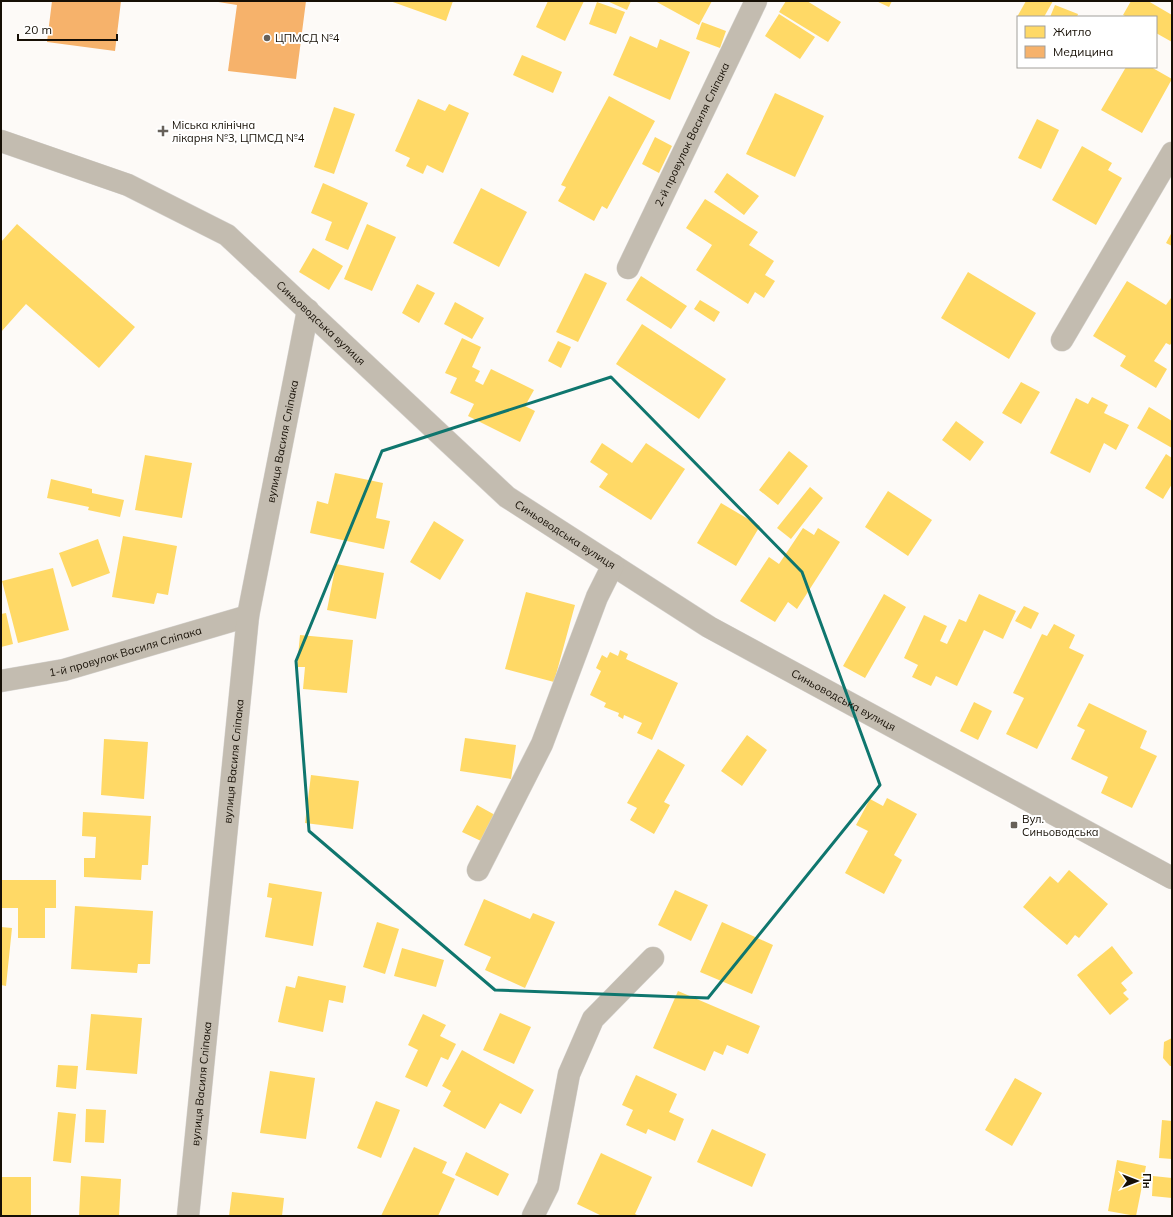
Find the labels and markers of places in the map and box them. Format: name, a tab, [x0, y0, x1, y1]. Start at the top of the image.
place label: ЦПМСД №4	[275, 31, 340, 45]
marker: ЦПМСД №4	[262, 33, 272, 43]
place label: Міська клінічна лікарня №3, ЦПМСД №4	[172, 118, 305, 145]
marker: Міська клінічна лікарня №3, ЦПМСД №4	[157, 125, 169, 137]
place label: Вул. Синьоводська	[1022, 812, 1099, 839]
marker: Вул. Синьоводська	[1009, 820, 1019, 830]

